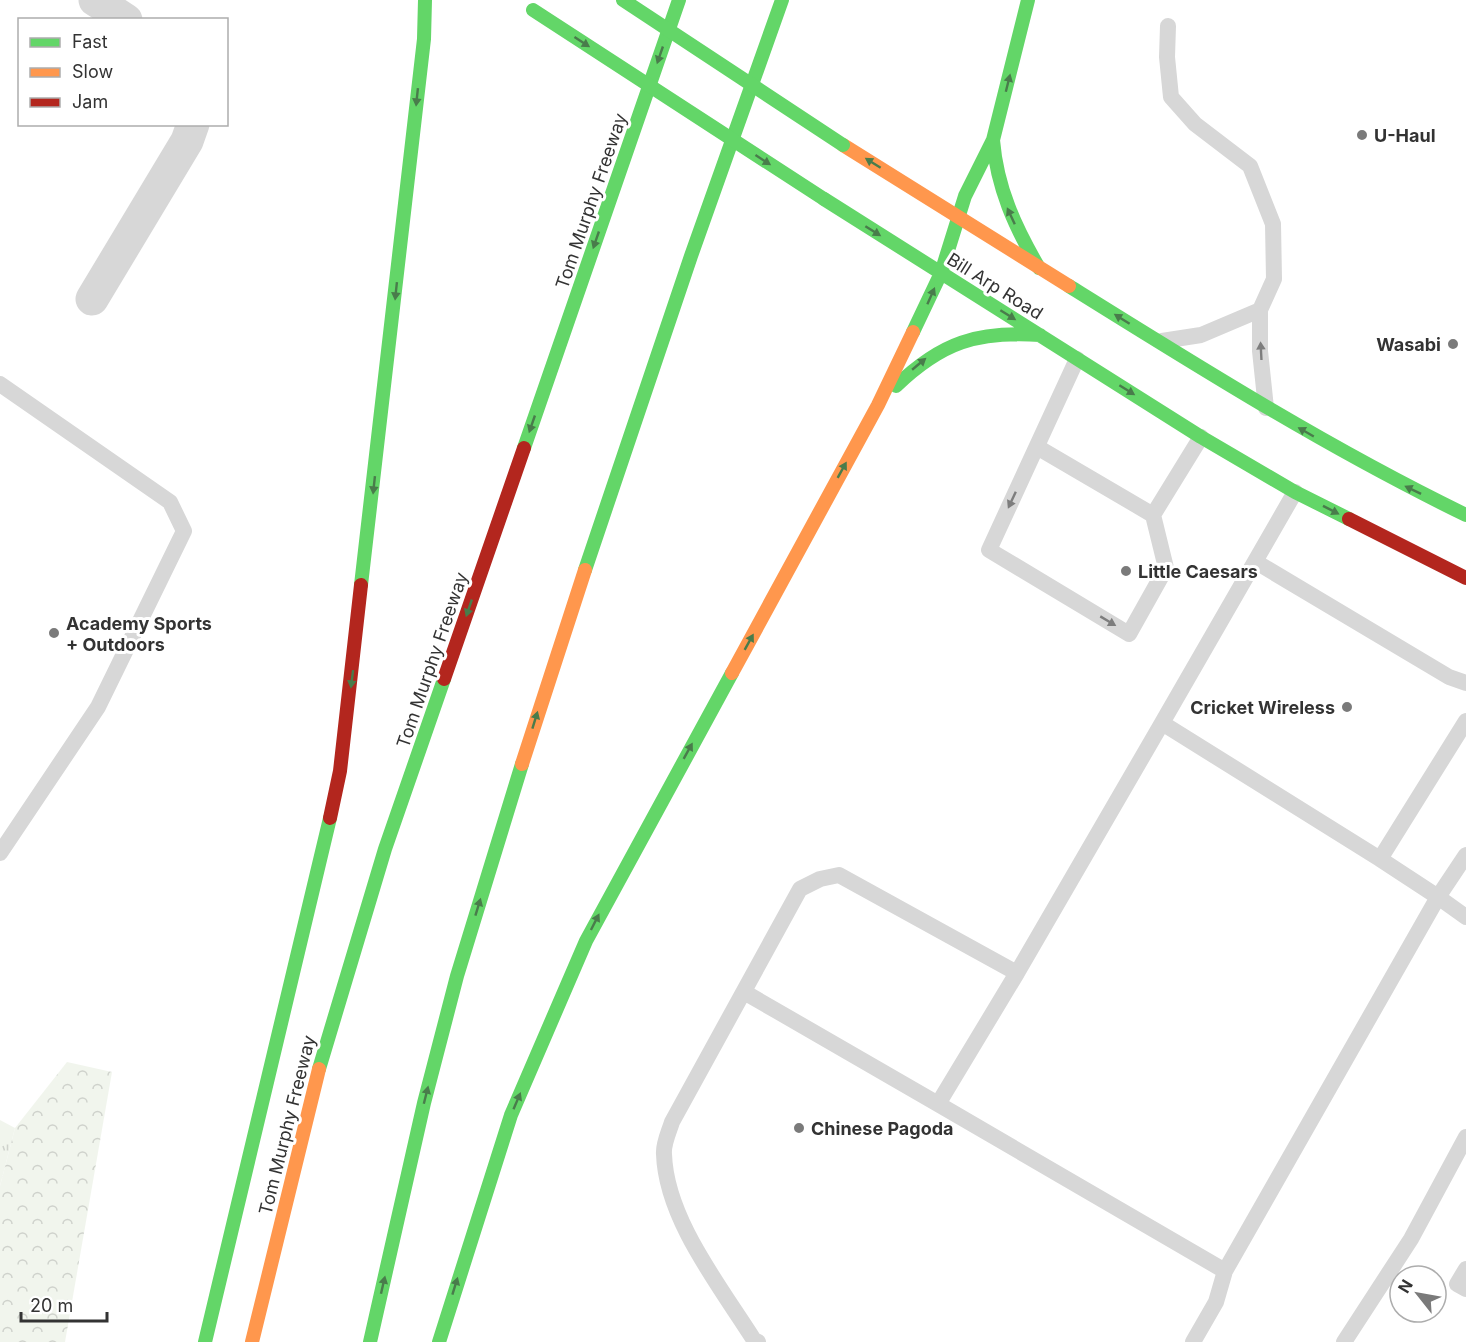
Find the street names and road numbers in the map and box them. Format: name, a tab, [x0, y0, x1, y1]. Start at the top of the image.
street label: Tom Murphy Freeway	[551, 110, 631, 292]
street label: Bill Arp Road	[943, 248, 1047, 324]
street label: Tom Murphy Freeway	[392, 569, 472, 751]
street label: Tom Murphy Freeway	[255, 1033, 319, 1217]

